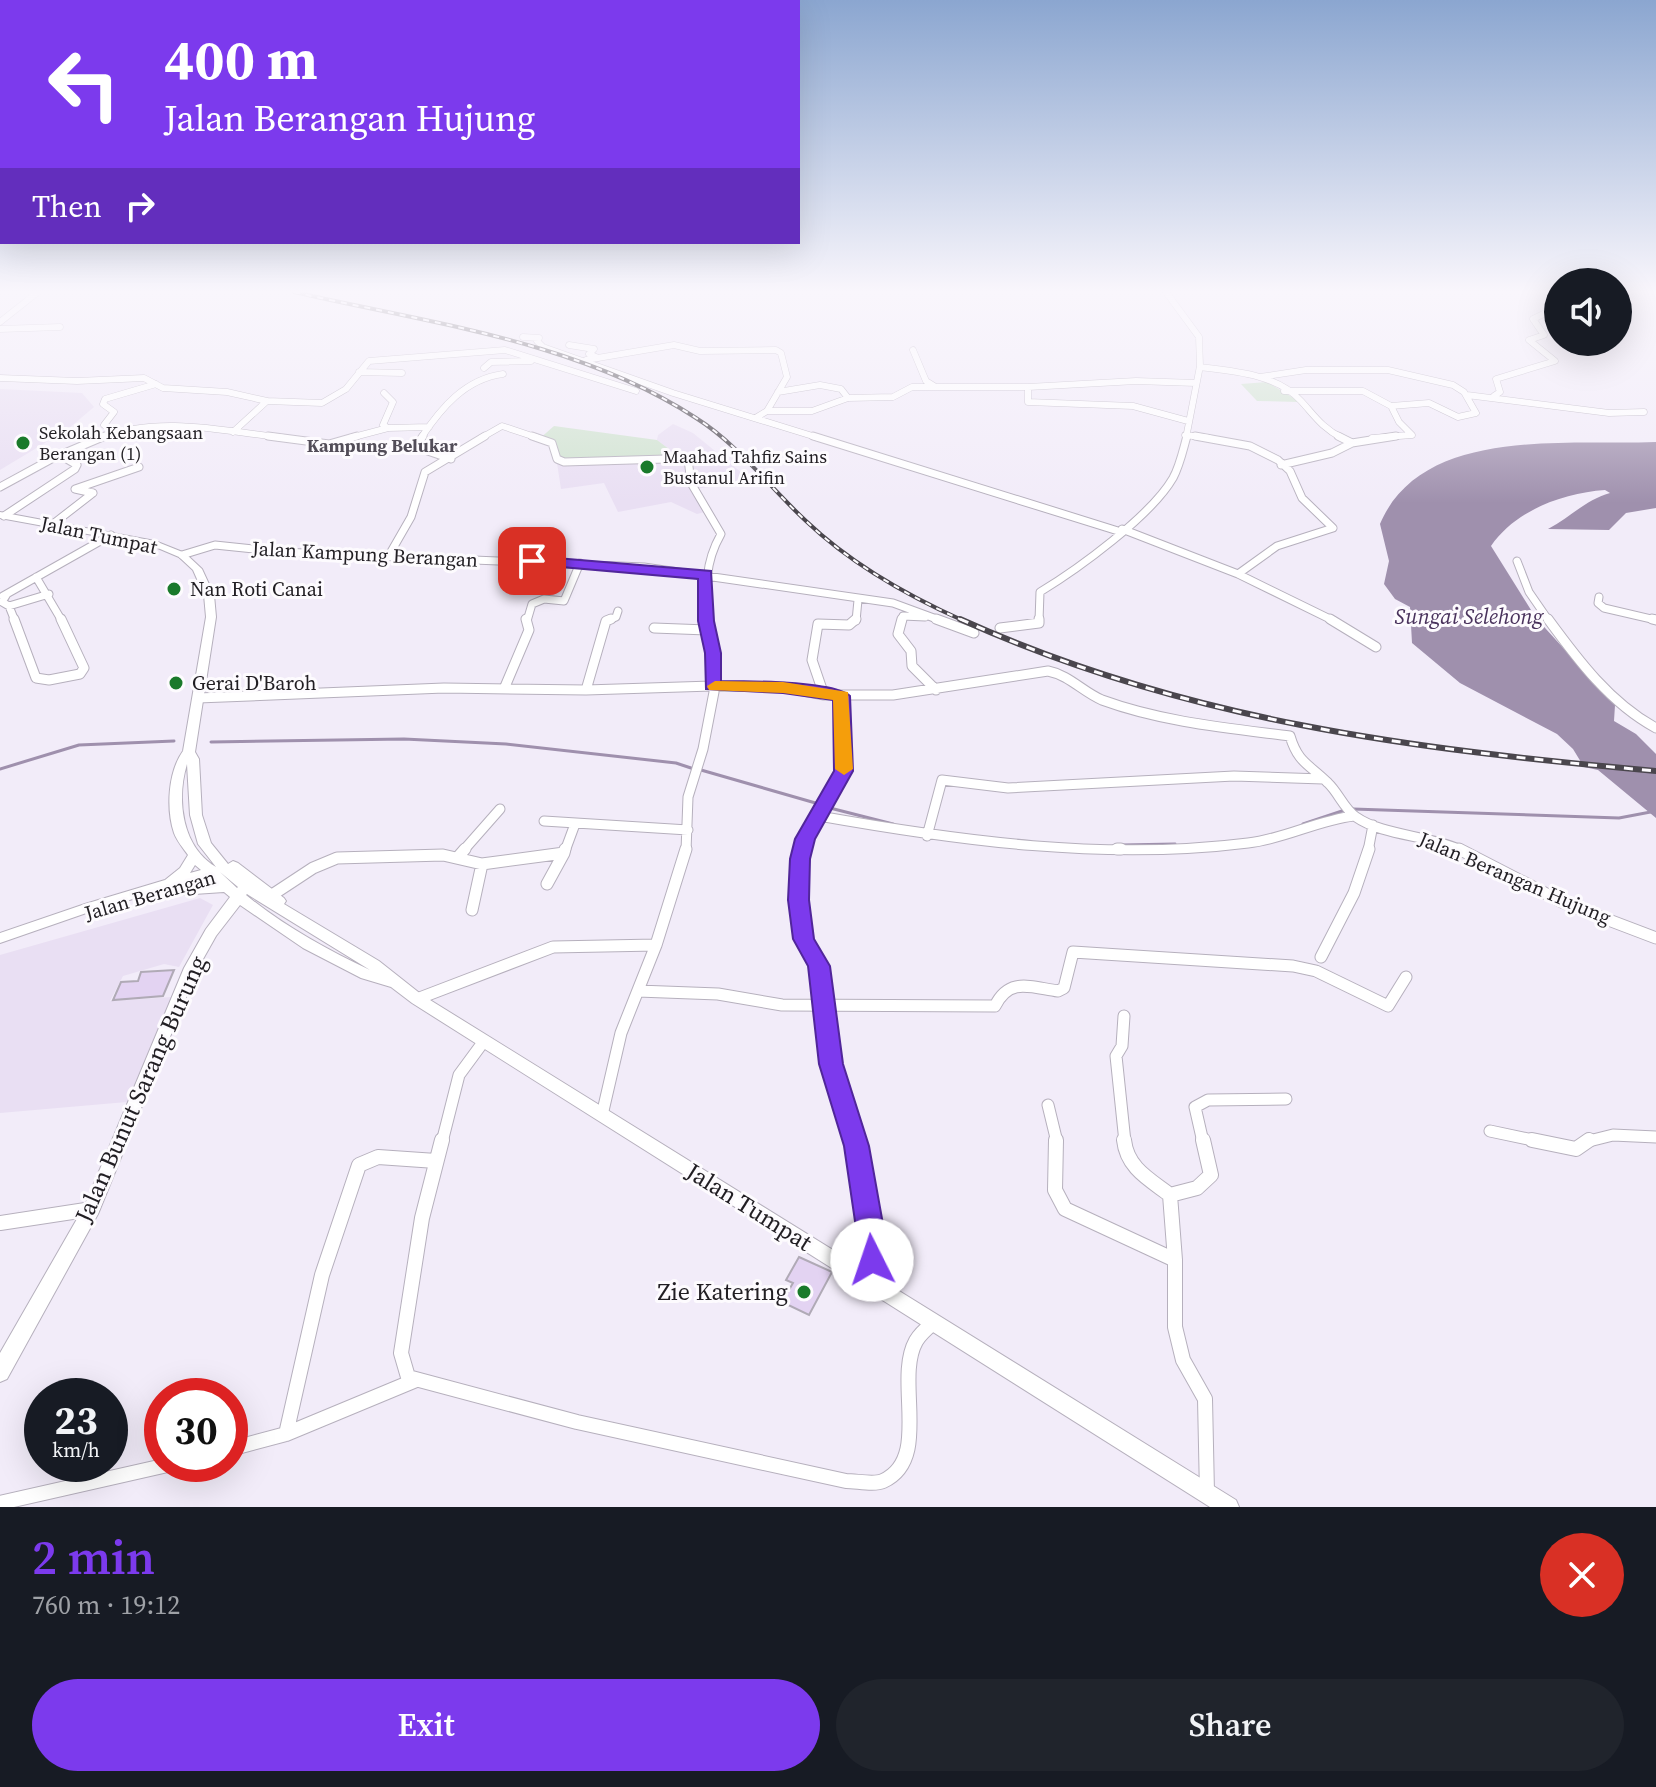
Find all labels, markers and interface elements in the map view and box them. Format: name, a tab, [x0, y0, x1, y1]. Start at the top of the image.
text: 400 m	[164, 21, 318, 98]
icon: left	[32, 32, 136, 136]
text: Jalan Berangan Hujung	[164, 94, 535, 143]
icon: right	[118, 184, 162, 228]
text: Then	[32, 186, 102, 227]
map controls	[1544, 268, 1632, 356]
button: sound	[1544, 268, 1632, 356]
place label: Sekolah Kebangsaan Berangan (1)	[39, 420, 203, 466]
district label: Kampung Belukar	[307, 433, 458, 458]
marker: Sekolah Kebangsaan Berangan (1)	[14, 434, 32, 452]
place label: Maahad Tahfiz Sains Bustanul Arifin	[663, 444, 827, 490]
marker: Maahad Tahfiz Sains Bustanul Arifin	[638, 458, 656, 476]
street label: Jalan Tumpat	[37, 509, 160, 561]
pin	[498, 527, 566, 595]
street label: Jalan Kampung Berangan	[250, 534, 479, 574]
icon: arrive	[510, 539, 554, 583]
place label: Nan Roti Canai	[190, 575, 323, 603]
marker: Nan Roti Canai	[165, 580, 183, 598]
water label: Sungai Selehong	[1395, 601, 1545, 631]
place label: Gerai D'Baroh	[192, 669, 316, 697]
marker: Gerai D'Baroh	[167, 674, 185, 692]
street label: Jalan Berangan Hujung	[1414, 824, 1615, 931]
street label: Jalan Berangan	[80, 863, 219, 927]
street label: Jalan Bunut Sarang Burung	[66, 950, 214, 1228]
street label: Jalan Tumpat	[679, 1154, 819, 1258]
position arrow	[830, 1218, 914, 1302]
place label: Zie Katering	[657, 1275, 788, 1308]
marker: Zie Katering	[795, 1283, 813, 1301]
speed limit sign: 30	[144, 1378, 248, 1482]
text: 23	[54, 1393, 98, 1447]
text: km/h	[52, 1436, 100, 1464]
text: 2 min	[32, 1524, 155, 1590]
button: close	[1540, 1533, 1624, 1617]
text: 760 m · 19:12	[32, 1587, 180, 1623]
button: Exit	[32, 1679, 820, 1771]
button: Share	[836, 1679, 1624, 1771]

